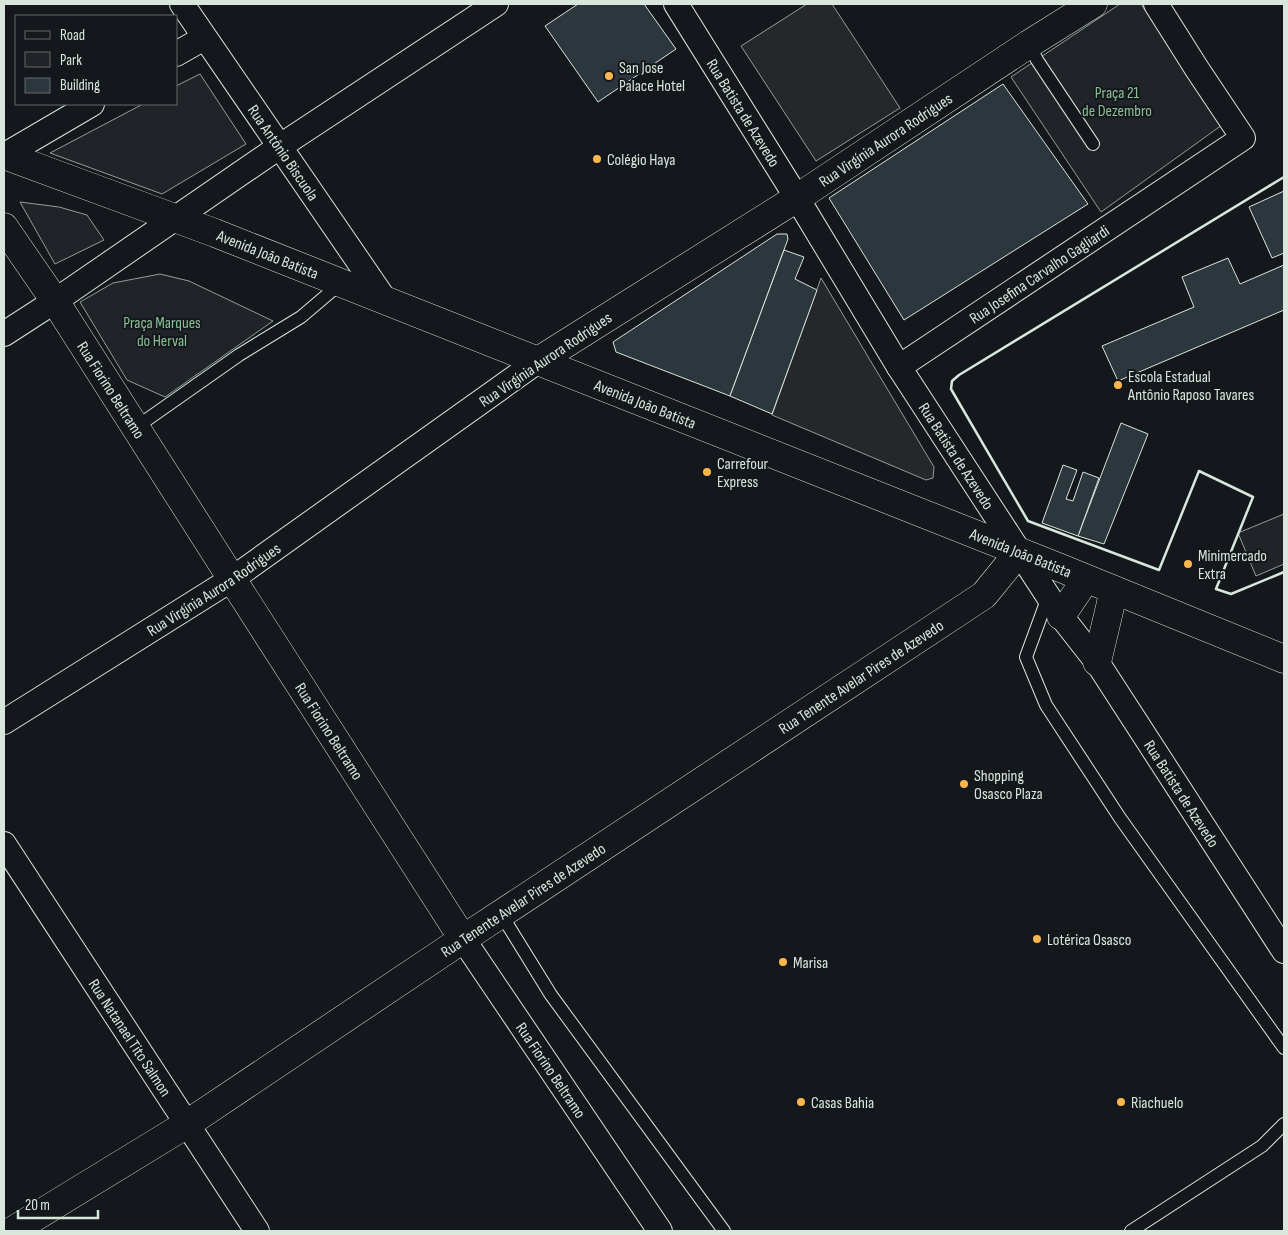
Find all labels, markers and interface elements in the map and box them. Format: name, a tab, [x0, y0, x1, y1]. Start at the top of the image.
legend	[15, 15, 178, 105]
text: Road	[60, 26, 85, 45]
text: Park	[60, 51, 82, 70]
street label: Rua Batista de Azevedo	[702, 56, 783, 171]
place label: San Jose Palace Hotel	[619, 59, 685, 96]
marker: San Jose Palace Hotel	[603, 70, 615, 82]
text: Building	[60, 76, 100, 95]
park label: Praça 21 de Dezembro	[1082, 84, 1152, 121]
street label: Rua Virgínia Aurora Rodrigues	[816, 89, 957, 192]
street label: Rua Antônio Biscuola	[243, 102, 322, 205]
place label: Colégio Haya	[607, 151, 675, 170]
marker: Colégio Haya	[591, 153, 603, 165]
street label: Rua Josefina Carvalho Gagliardi	[966, 222, 1113, 329]
street label: Avenida João Batista	[213, 226, 321, 284]
street label: Rua Virgínia Aurora Rodrigues	[476, 309, 616, 412]
park label: Praça Marques do Herval	[123, 314, 201, 351]
street label: Rua Fiorino Beltramo	[72, 338, 148, 443]
place label: Escola Estadual Antônio Raposo Tavares	[1127, 368, 1254, 405]
street label: Avenida João Batista	[590, 376, 698, 434]
marker: Escola Estadual Antônio Raposo Tavares	[1112, 379, 1124, 391]
street label: Rua Batista de Azevedo	[914, 400, 997, 514]
place label: Carrefour Express	[717, 455, 769, 492]
marker: Carrefour Express	[701, 466, 713, 478]
street label: Avenida João Batista	[966, 525, 1074, 583]
street label: Rua Virgínia Aurora Rodrigues	[144, 539, 285, 641]
place label: Minimercado Extra	[1198, 547, 1267, 584]
marker: Minimercado Extra	[1182, 558, 1194, 570]
street label: Rua Tenente Avelar Pires de Azevedo	[776, 616, 947, 739]
street label: Rua Fiorino Beltramo	[290, 680, 366, 784]
street label: Rua Batista de Azevedo	[1139, 737, 1222, 851]
place label: Shopping Osasco Plaza	[974, 767, 1043, 804]
marker: Shopping Osasco Plaza	[958, 778, 970, 790]
street label: Rua Tenente Avelar Pires de Azevedo	[438, 840, 610, 962]
place label: Lotérica Osasco	[1047, 931, 1131, 950]
marker: Lotérica Osasco	[1031, 933, 1043, 945]
place label: Marisa	[793, 954, 828, 973]
marker: Marisa	[777, 956, 789, 968]
street label: Rua Natanael Tito Salmon	[84, 976, 174, 1100]
street label: Rua Fiorino Beltramo	[511, 1019, 589, 1122]
place label: Casas Bahia	[811, 1094, 874, 1113]
place label: Riachuelo	[1131, 1094, 1184, 1113]
marker: Casas Bahia	[795, 1096, 807, 1108]
marker: Riachuelo	[1115, 1096, 1127, 1108]
scale bar	[18, 1188, 98, 1220]
text: 20 m	[25, 1196, 50, 1215]

